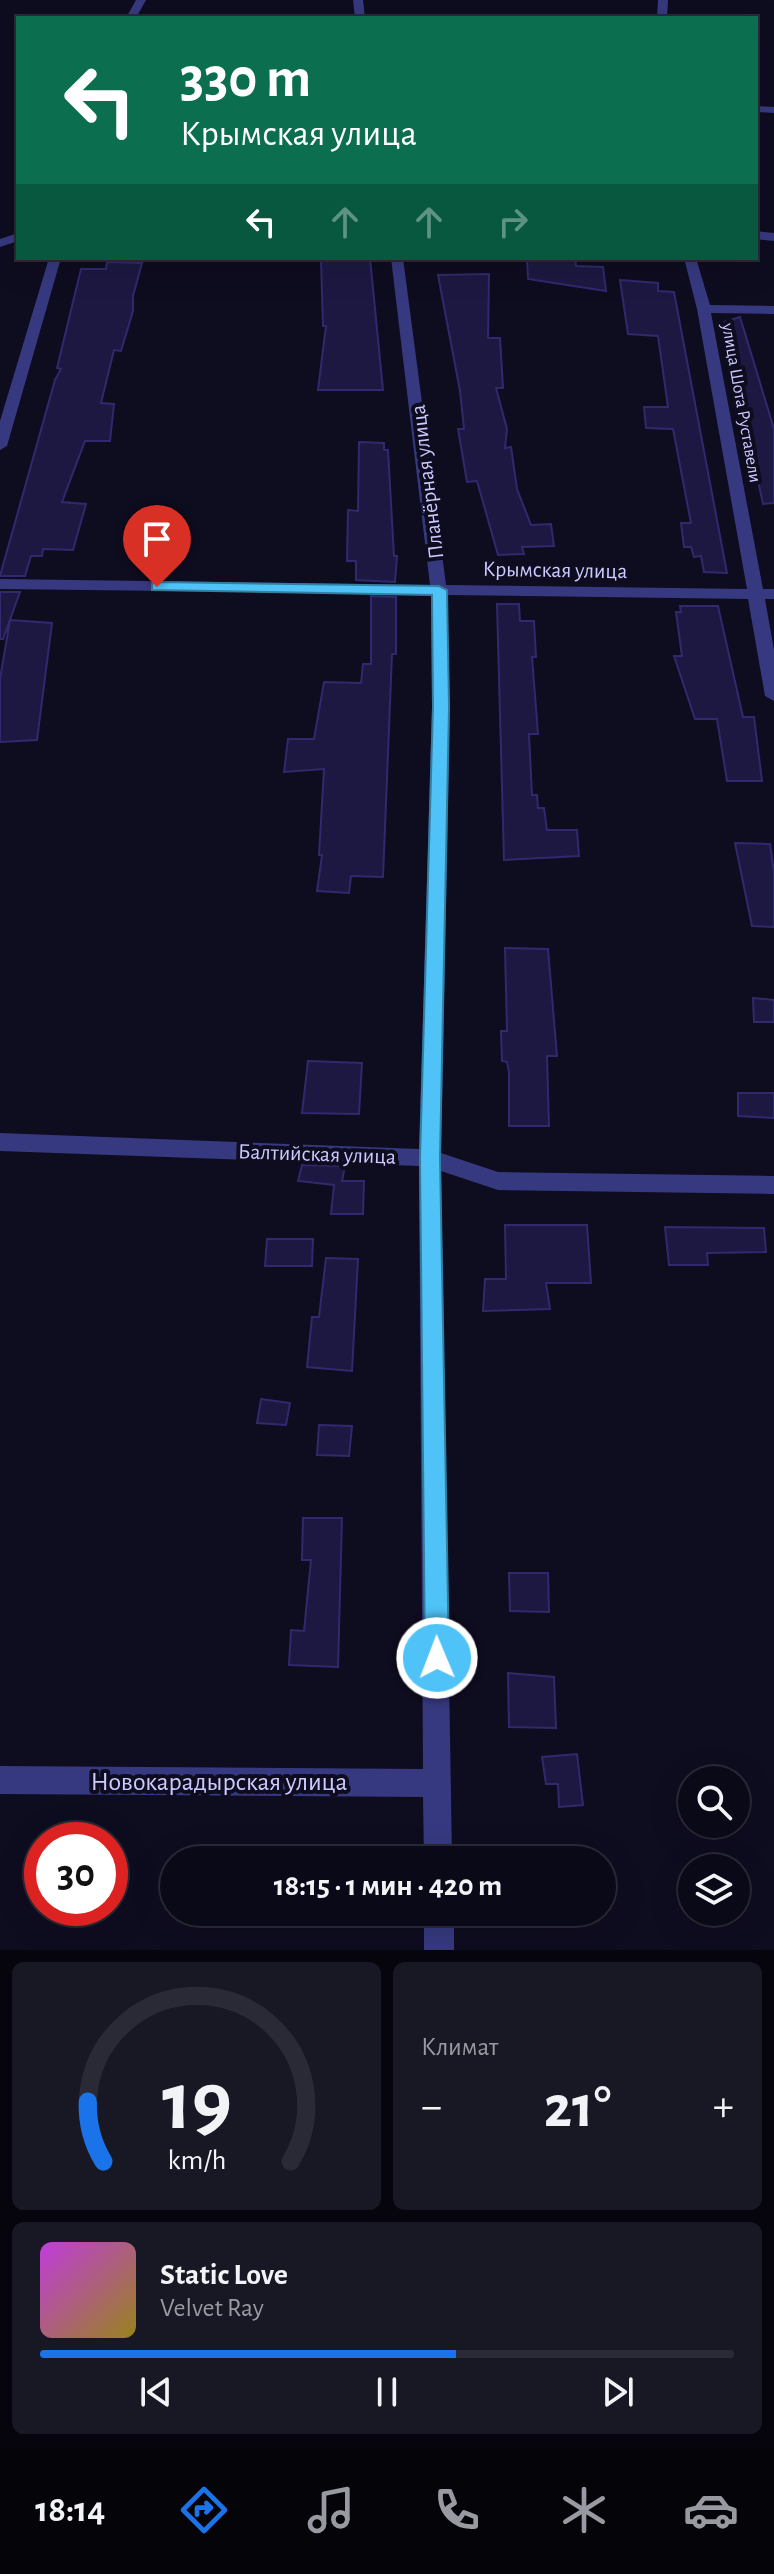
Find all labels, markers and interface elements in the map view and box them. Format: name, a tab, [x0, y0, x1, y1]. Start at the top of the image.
icon: left	[48, 48, 152, 152]
text: 330 m	[180, 51, 311, 107]
text: Крымская улица	[180, 116, 417, 152]
icon: left	[239, 200, 283, 244]
icon: ahead	[323, 200, 367, 244]
icon: ahead	[407, 200, 451, 244]
icon: right	[491, 200, 535, 244]
street label: улица Шота Руставели	[718, 321, 764, 484]
street label: Планёрная улица	[407, 404, 447, 560]
pin	[123, 505, 191, 587]
icon: arrive	[135, 517, 179, 561]
street label: Крымская улица	[482, 558, 628, 582]
street label: Балтийская улица	[237, 1140, 397, 1168]
position arrow	[395, 1616, 479, 1700]
map controls	[678, 1766, 750, 1926]
button: search	[678, 1766, 750, 1838]
street label: Новокарадырская улица	[91, 1769, 348, 1795]
speed limit sign: 30	[24, 1822, 128, 1926]
button: layers	[678, 1854, 750, 1926]
text: 18:15 · 1 мин · 420 m	[274, 1871, 502, 1901]
text: Климат	[421, 2034, 498, 2060]
text: 19	[161, 2061, 232, 2145]
text: 21°	[544, 2078, 611, 2138]
text: −	[421, 2085, 442, 2129]
text: +	[713, 2085, 734, 2129]
text: km/h	[167, 2146, 226, 2175]
text: Static Love	[160, 2260, 288, 2290]
text: Velvet Ray	[160, 2295, 264, 2321]
icon: previous	[134, 2370, 178, 2414]
icon: pause	[365, 2370, 409, 2414]
icon: next	[596, 2370, 640, 2414]
icon: directions	[176, 2482, 232, 2538]
icon: music	[303, 2482, 359, 2538]
icon: phone	[429, 2482, 485, 2538]
icon: climate	[556, 2482, 612, 2538]
icon: car	[683, 2482, 739, 2538]
text: 18:14	[35, 2492, 105, 2528]

